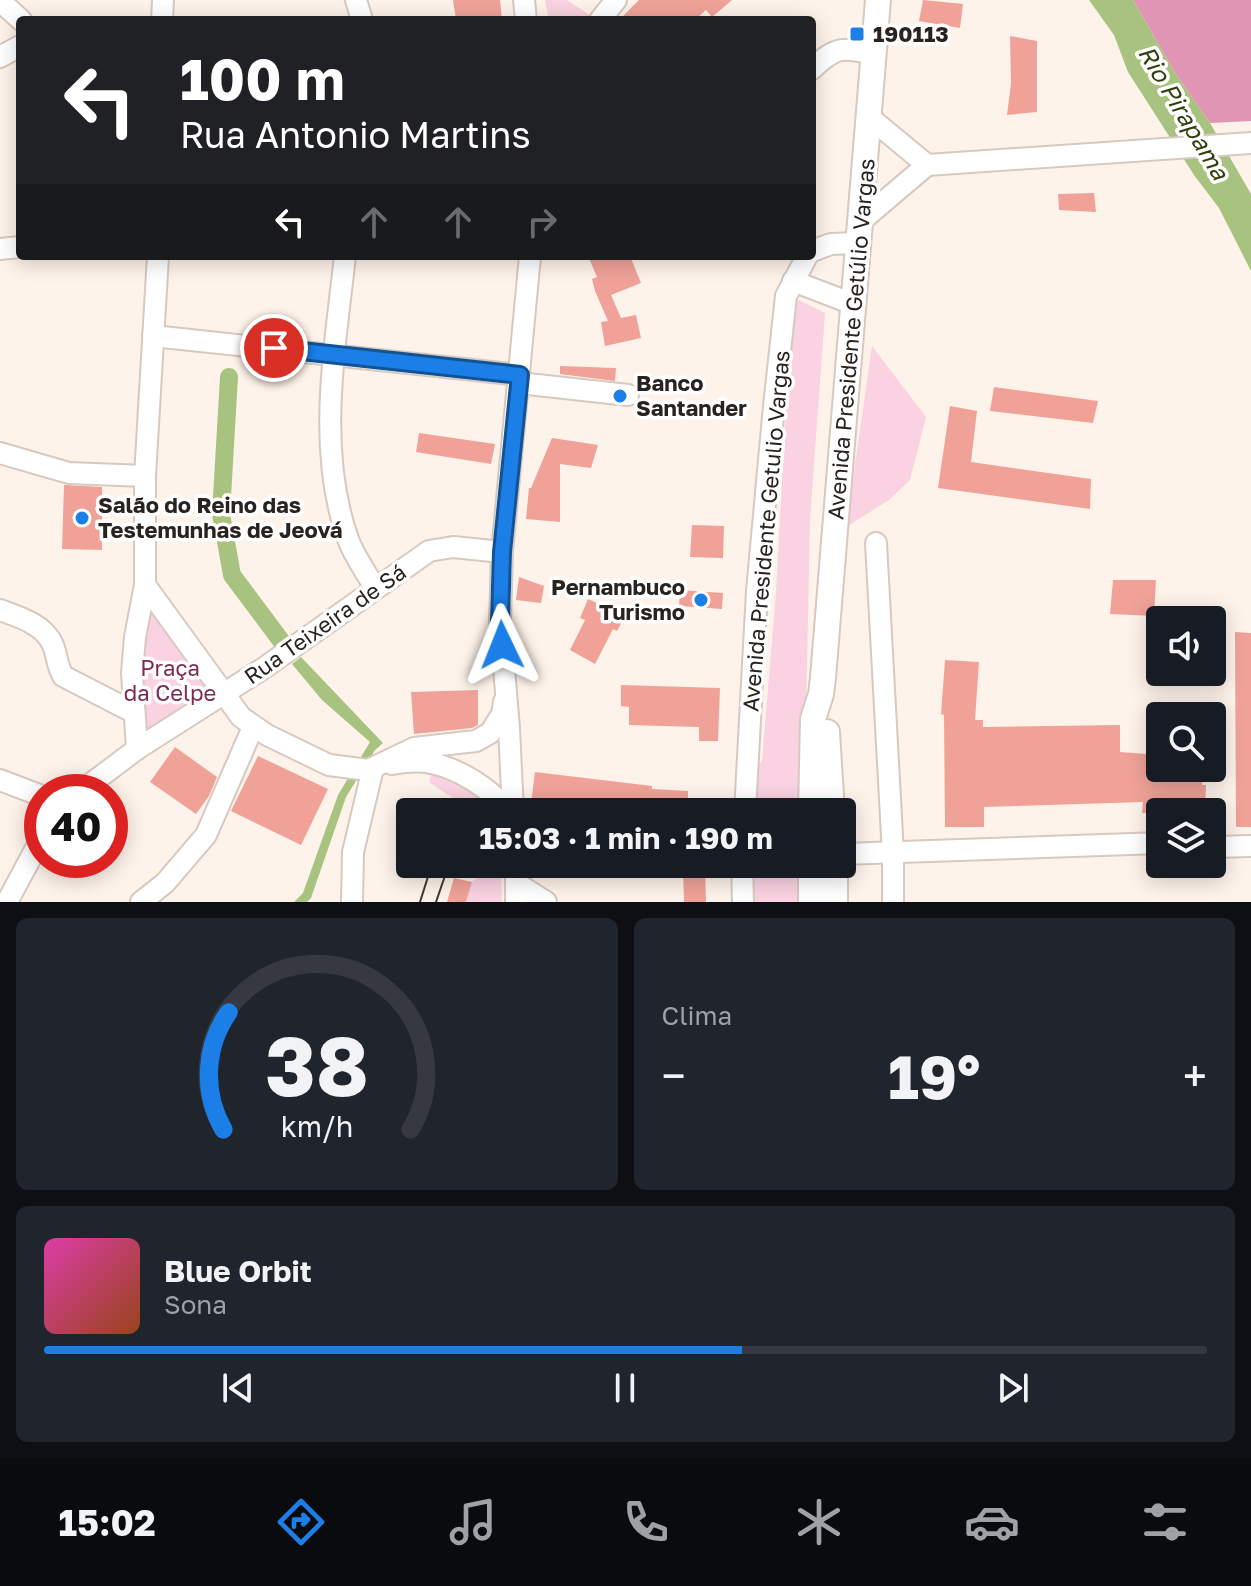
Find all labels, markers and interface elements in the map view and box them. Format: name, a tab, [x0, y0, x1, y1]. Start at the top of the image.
place label: 190113	[873, 20, 949, 47]
marker: 190113	[848, 25, 866, 43]
water label: Rio Pirapama	[1133, 40, 1236, 186]
text: 100 m	[180, 45, 345, 112]
icon: left	[48, 48, 152, 152]
text: Rua Antonio Martins	[180, 113, 531, 156]
street label: Avenida Presidente Getúlio Vargas	[821, 157, 880, 521]
icon: left	[268, 200, 312, 244]
icon: ahead	[352, 200, 396, 244]
icon: ahead	[436, 200, 480, 244]
icon: right	[520, 200, 564, 244]
pin	[240, 314, 308, 382]
icon: arrive	[252, 326, 296, 370]
street label: Avenida Presidente Getulio Vargas	[736, 349, 795, 713]
place label: Banco Santander	[636, 369, 747, 421]
marker: Banco Santander	[611, 387, 629, 405]
place label: Salão do Reino das Testemunhas de Jeová	[98, 491, 343, 543]
marker: Salão do Reino das Testemunhas de Jeová	[73, 509, 91, 527]
street label: Rua Teixeira de Sá	[239, 558, 411, 689]
place label: Pernambuco Turismo	[551, 573, 685, 625]
marker: Pernambuco Turismo	[692, 591, 710, 609]
position arrow	[460, 603, 544, 687]
map controls	[1146, 606, 1226, 878]
button: sound	[1146, 606, 1226, 686]
park label: Praça da Celpe	[124, 654, 216, 706]
button: search	[1146, 702, 1226, 782]
speed limit sign: 40	[24, 774, 128, 878]
button: layers	[1146, 798, 1226, 878]
text: 15:03 · 1 min · 190 m	[479, 820, 773, 856]
text: Clima	[662, 1000, 732, 1031]
text: 38	[265, 1014, 369, 1114]
text: 19°	[888, 1040, 980, 1112]
text: −	[662, 1049, 686, 1102]
text: +	[1183, 1049, 1207, 1102]
text: km/h	[280, 1109, 353, 1143]
text: Blue Orbit	[164, 1253, 312, 1289]
text: Sona	[164, 1289, 227, 1320]
icon: previous	[216, 1366, 260, 1410]
icon: pause	[603, 1366, 647, 1410]
icon: next	[991, 1366, 1035, 1410]
icon: directions	[273, 1494, 329, 1550]
icon: music	[445, 1494, 501, 1550]
icon: phone	[618, 1494, 674, 1550]
icon: climate	[791, 1494, 847, 1550]
icon: car	[964, 1494, 1020, 1550]
icon: filters	[1137, 1494, 1193, 1550]
text: 15:02	[58, 1501, 156, 1544]

